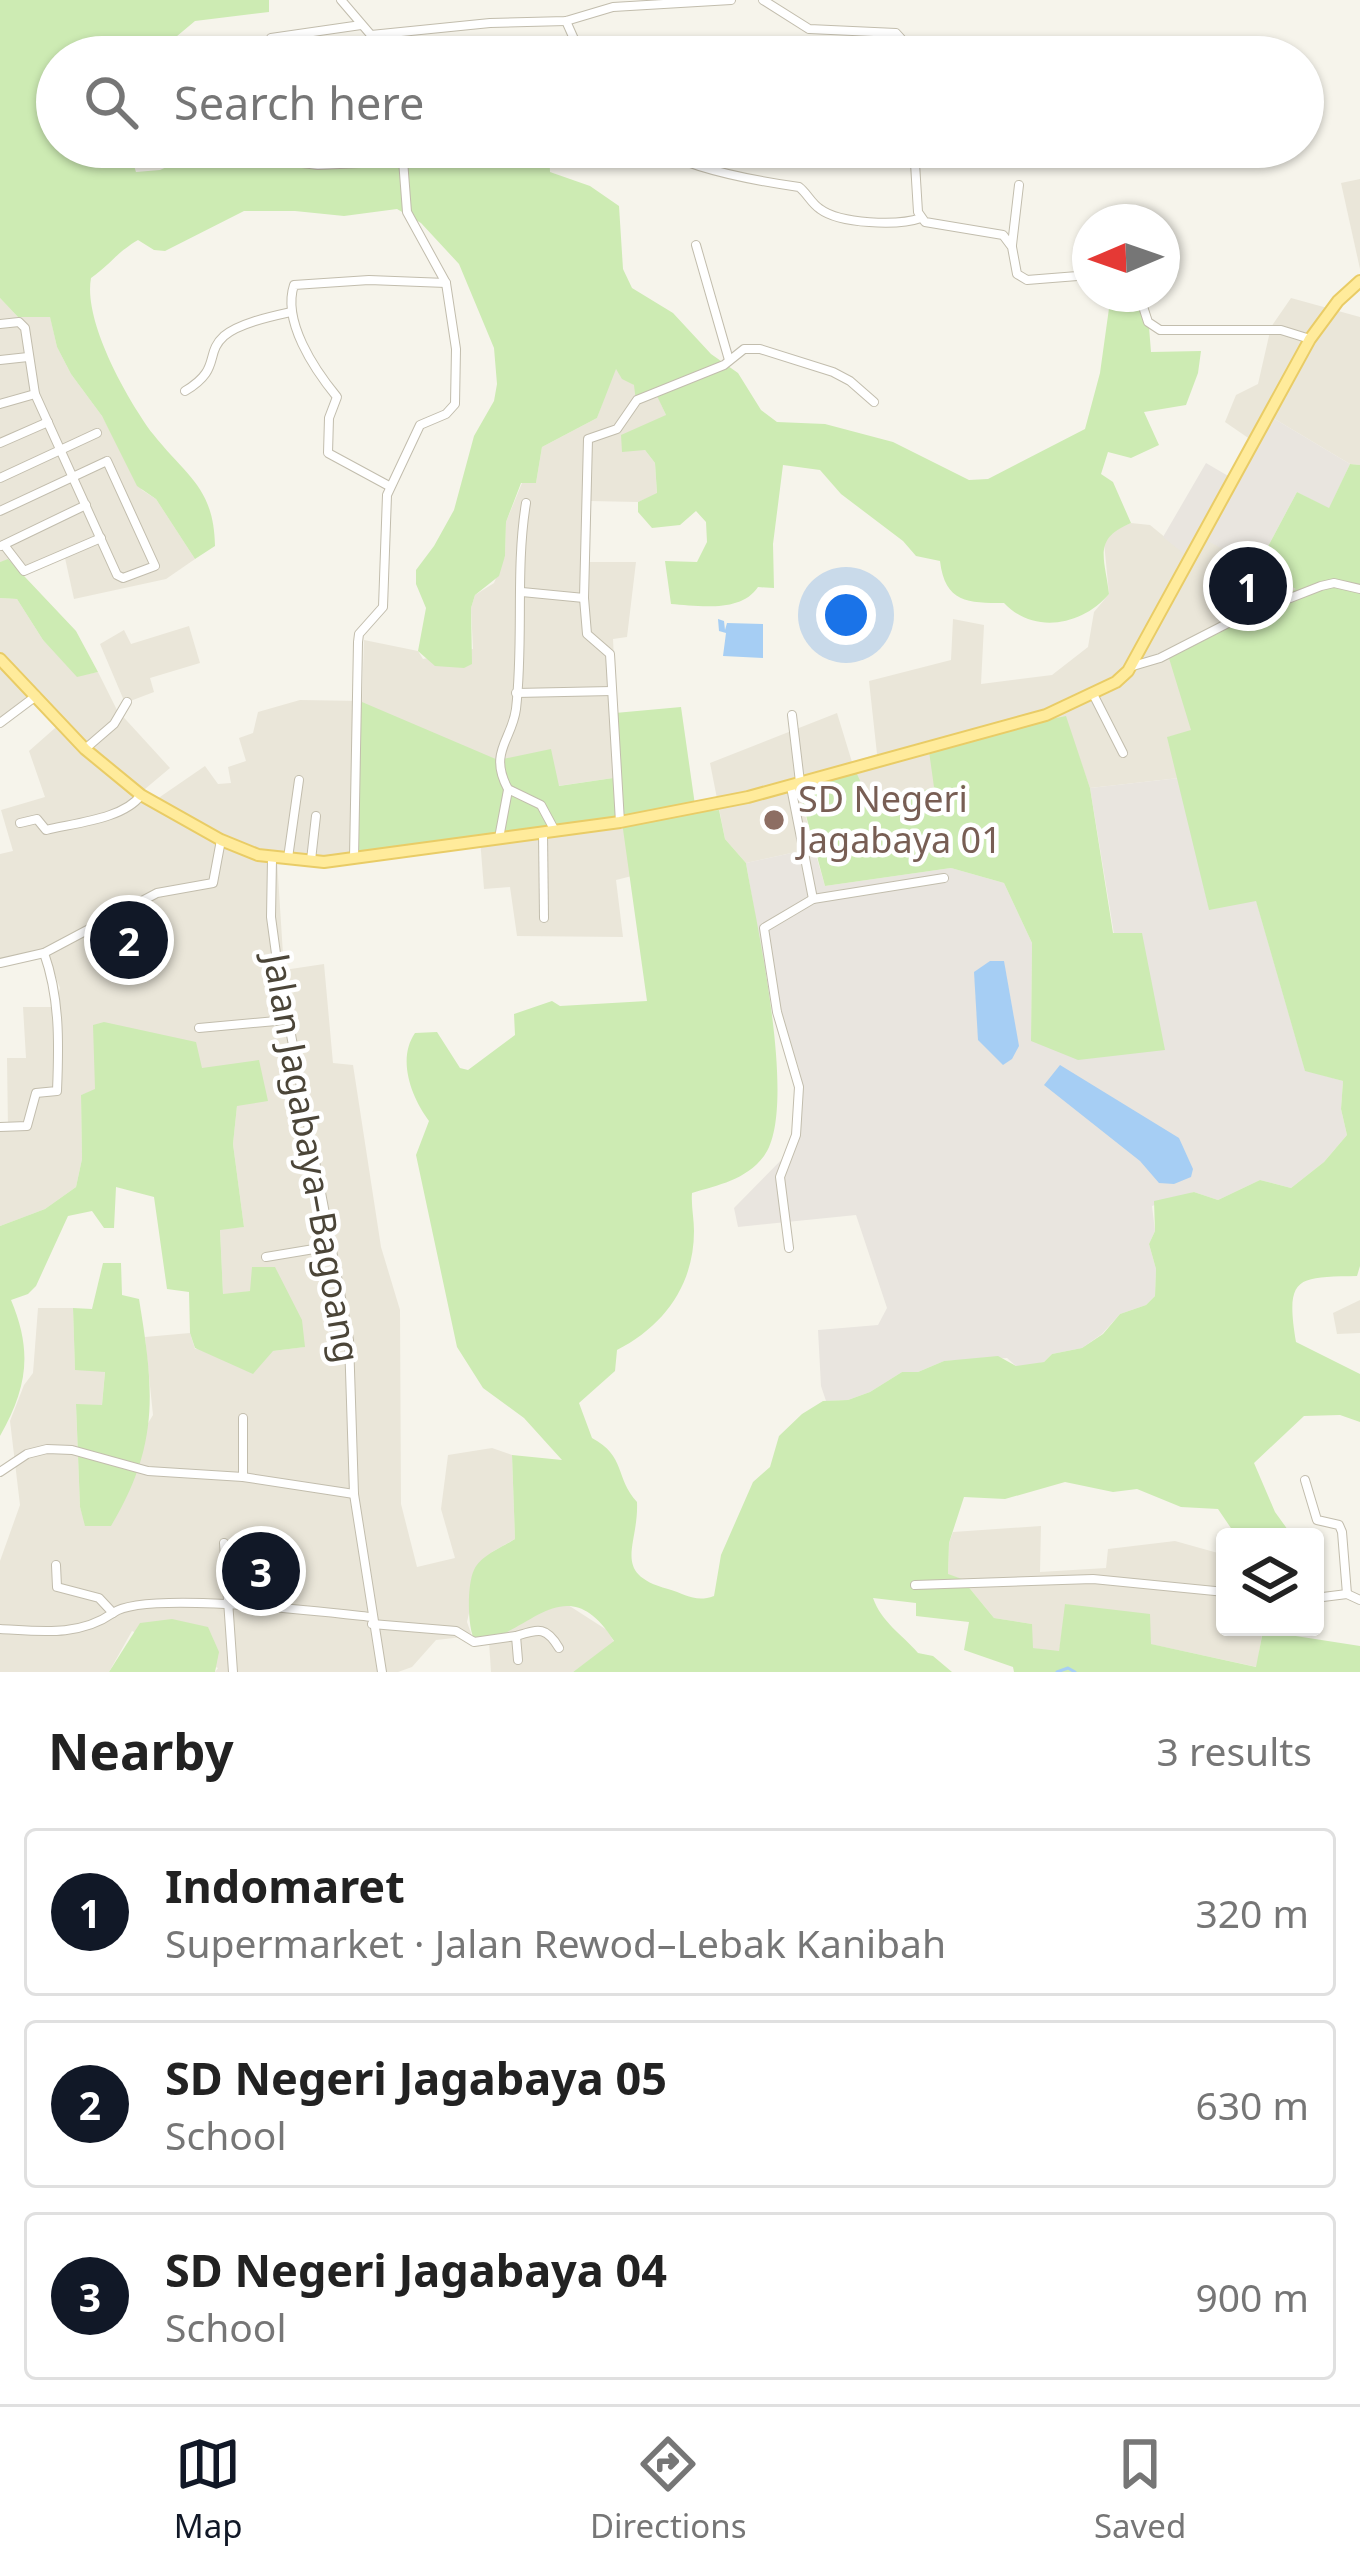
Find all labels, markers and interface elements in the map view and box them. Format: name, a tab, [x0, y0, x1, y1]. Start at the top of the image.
search box	[36, 36, 1324, 168]
icon: search	[78, 69, 144, 135]
text: Search here	[174, 72, 424, 133]
north arrow	[1072, 204, 1180, 312]
pin: 1	[1209, 541, 1287, 631]
your location	[816, 585, 876, 645]
place label: SD Negeri Jagabaya 01	[795, 774, 1002, 864]
marker: SD Negeri Jagabaya 01	[761, 807, 787, 833]
pin: 2	[90, 895, 168, 985]
street label: Jalan Jagabaya–Bagoang	[252, 947, 373, 1366]
pin: 3	[222, 1526, 300, 1616]
map controls	[1216, 1528, 1324, 1636]
button: layers	[1216, 1528, 1324, 1636]
text: Nearby	[48, 1715, 234, 1785]
text: 3 results	[1157, 1724, 1312, 1777]
text: Indomaret	[165, 1855, 405, 1916]
text: 1	[79, 1886, 101, 1939]
text: 320 m	[1195, 1886, 1309, 1939]
text: Supermarket · Jalan Rewod–Lebak Kanibah	[165, 1916, 946, 1969]
text: SD Negeri Jagabaya 05	[165, 2047, 667, 2108]
text: 2	[79, 2078, 101, 2131]
text: 630 m	[1195, 2078, 1309, 2131]
text: School	[165, 2108, 287, 2161]
text: SD Negeri Jagabaya 04	[165, 2239, 667, 2300]
text: 3	[79, 2270, 101, 2323]
text: 900 m	[1195, 2270, 1309, 2323]
text: School	[165, 2300, 287, 2353]
tab: Map	[174, 2431, 242, 2548]
tab: Directions	[590, 2431, 747, 2548]
tab: Saved	[1094, 2431, 1186, 2548]

